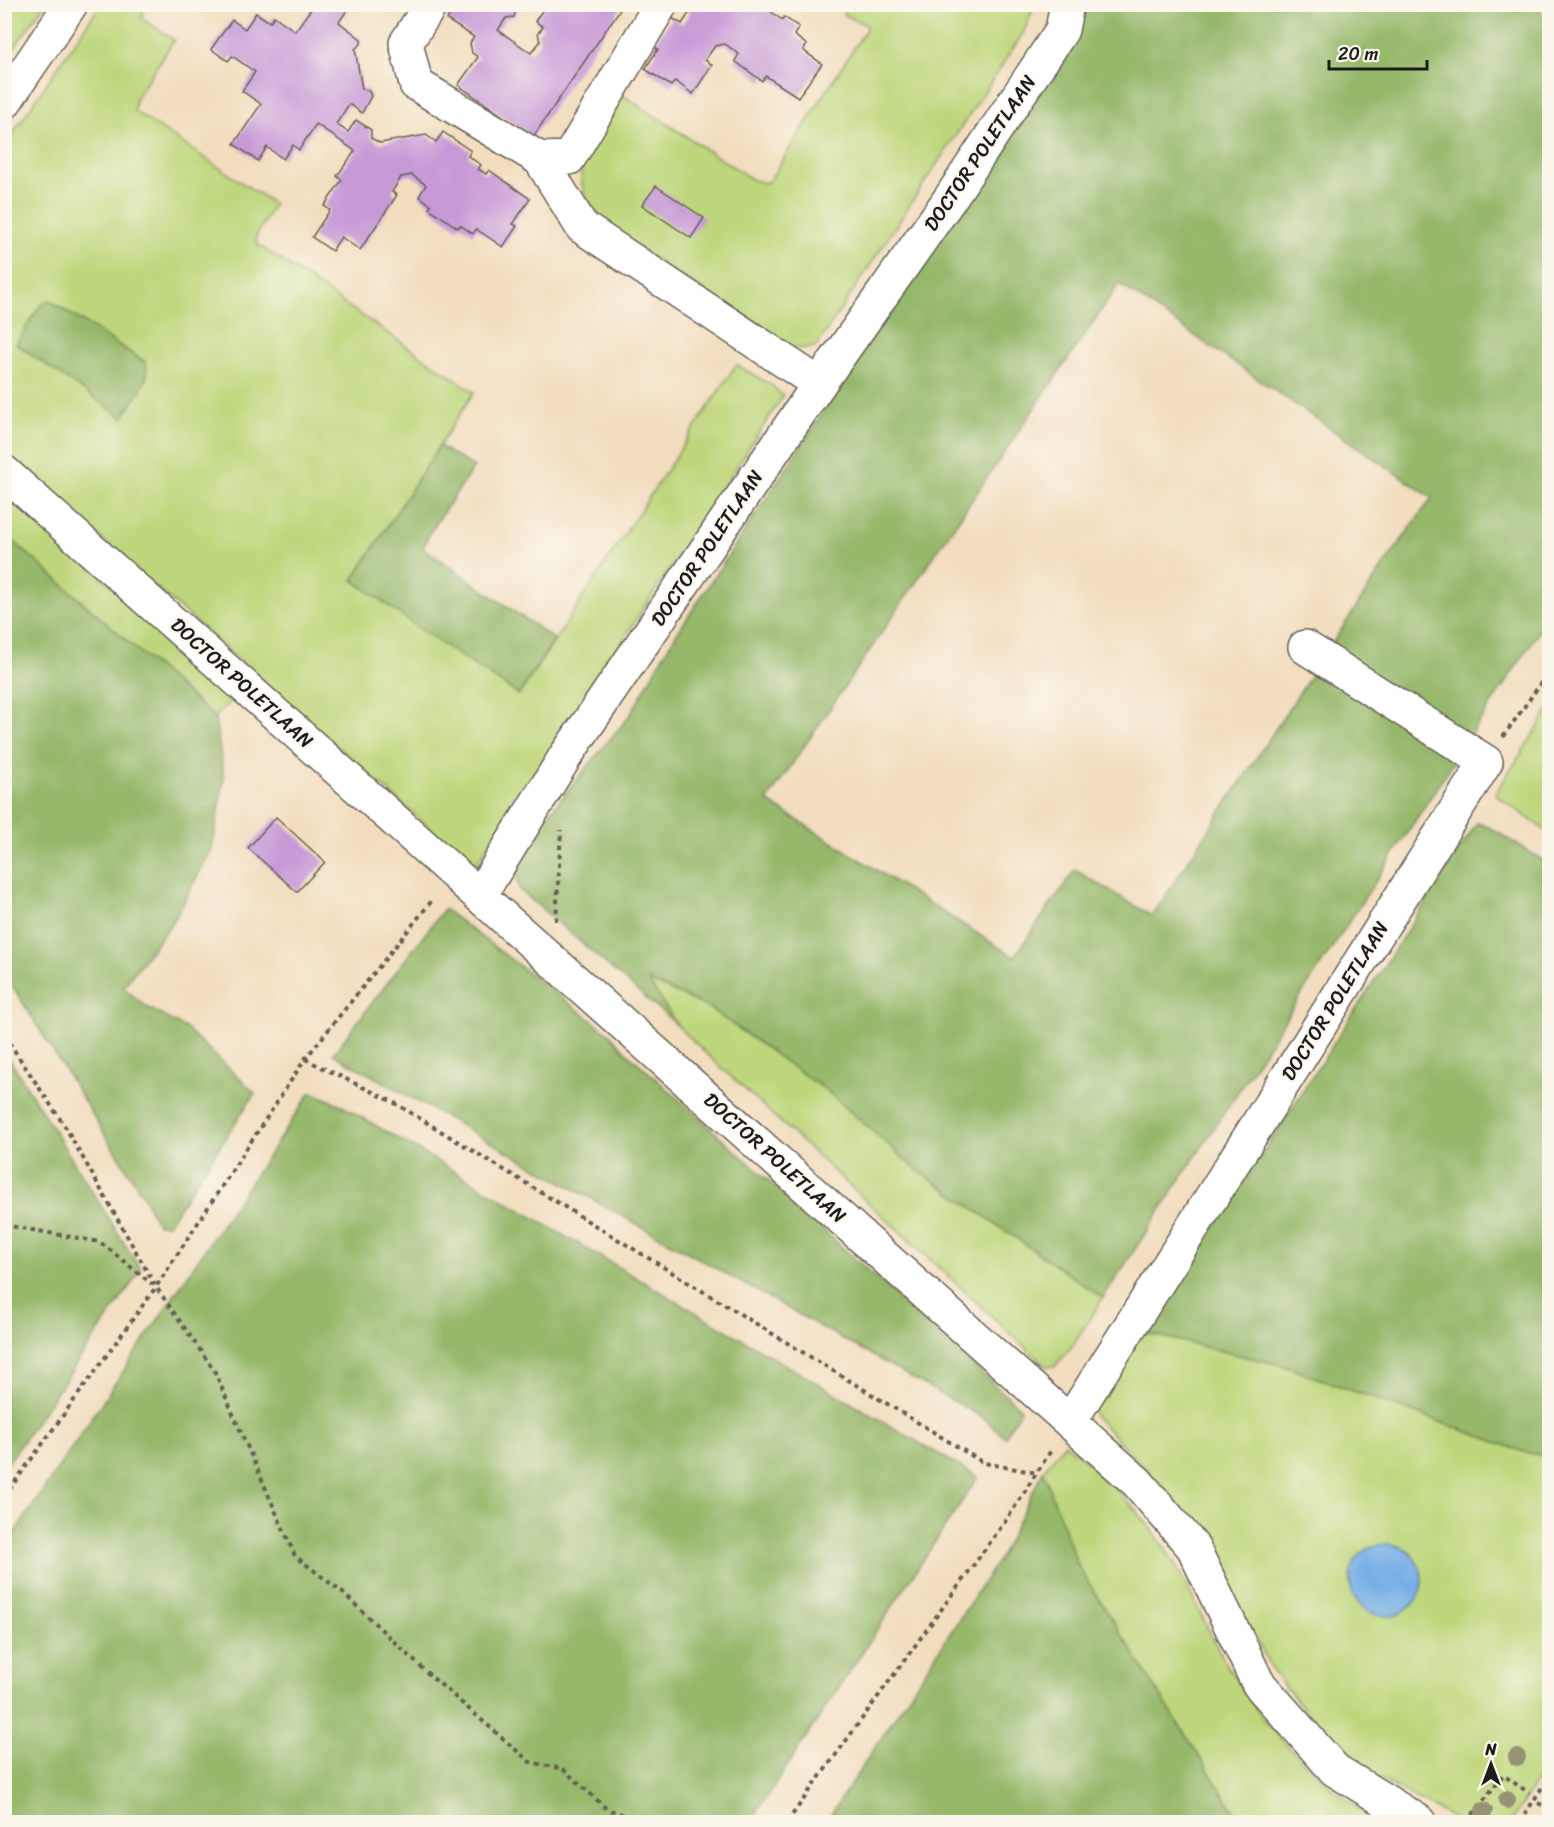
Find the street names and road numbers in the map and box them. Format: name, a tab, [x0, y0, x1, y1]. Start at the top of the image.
street label: DOCTOR POLETLAAN	[914, 67, 1046, 239]
street label: DOCTOR POLETLAAN	[641, 462, 773, 634]
street label: DOCTOR POLETLAAN	[162, 609, 322, 757]
street label: DOCTOR POLETLAAN	[1272, 914, 1398, 1088]
street label: DOCTOR POLETLAAN	[695, 1084, 855, 1232]

